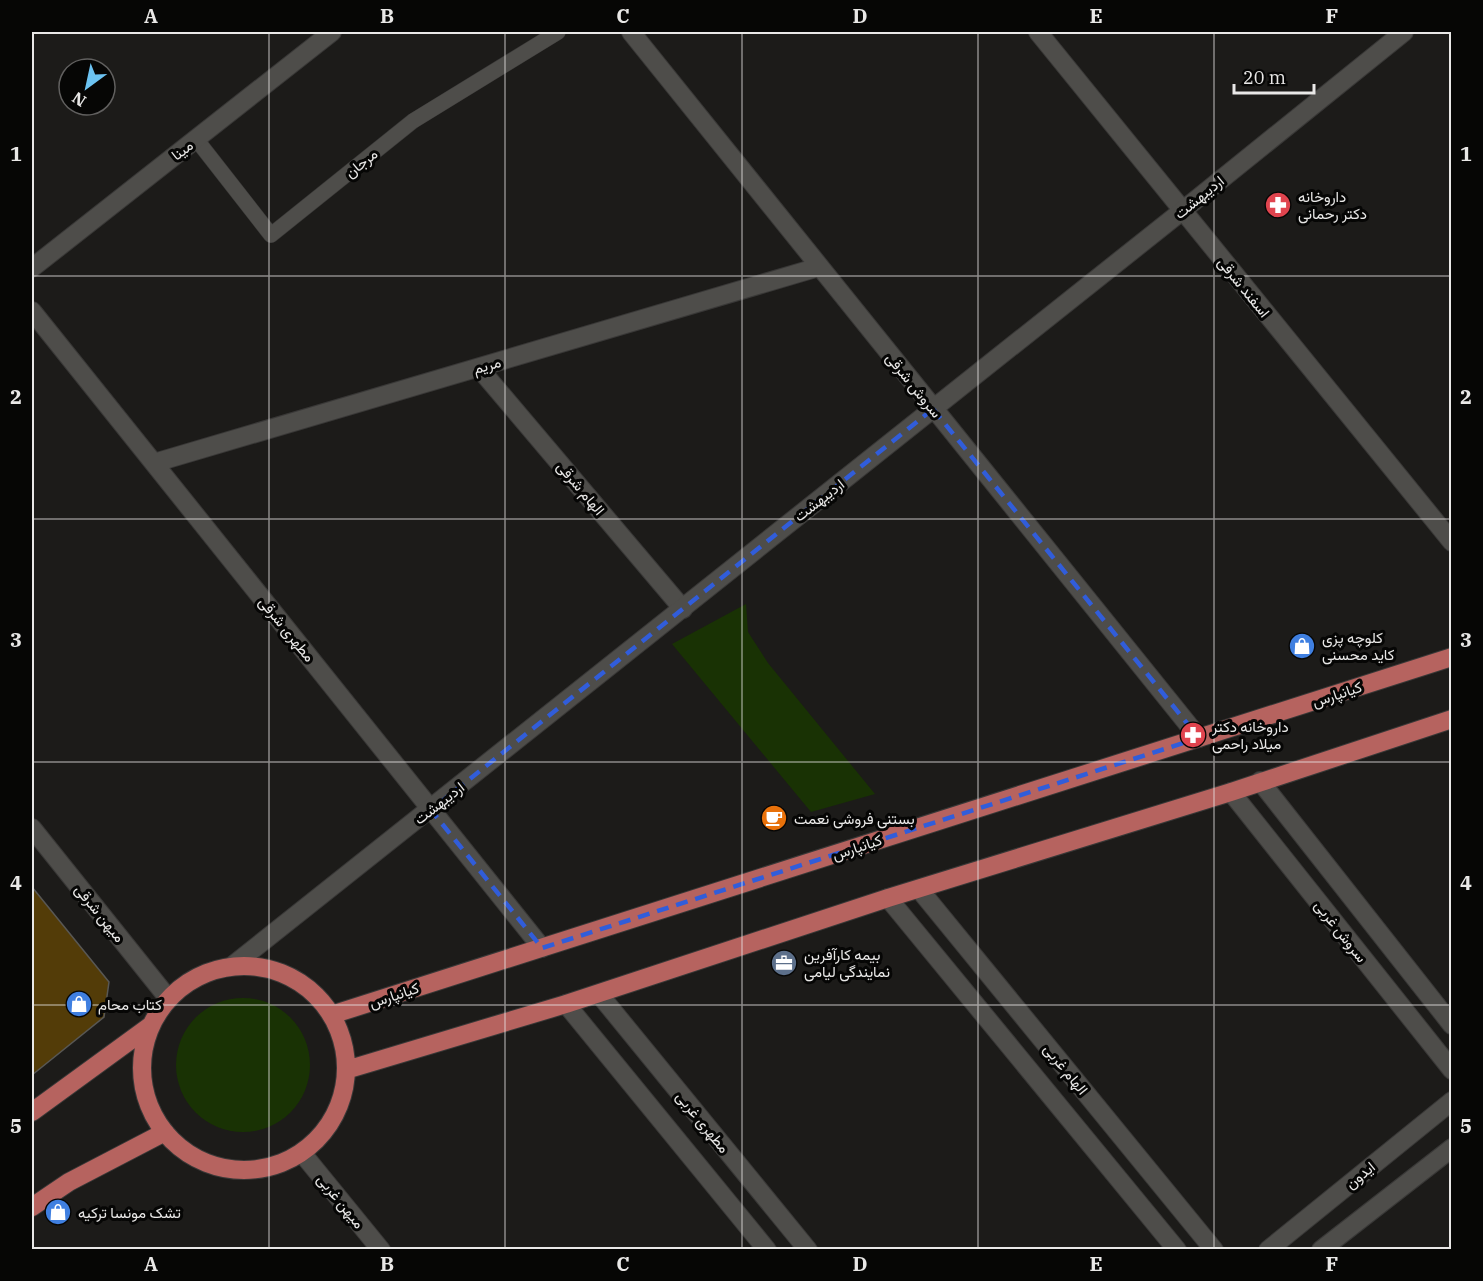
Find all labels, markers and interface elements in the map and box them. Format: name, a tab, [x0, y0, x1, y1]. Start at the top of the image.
text: A	[144, 2, 158, 29]
text: B	[380, 2, 394, 29]
text: C	[616, 2, 630, 29]
text: D	[852, 2, 868, 29]
text: E	[1089, 2, 1103, 29]
text: F	[1326, 2, 1338, 29]
north arrow	[57, 57, 117, 117]
scale bar	[1234, 57, 1314, 95]
text: 20 m	[1243, 66, 1286, 89]
text: N	[68, 88, 90, 111]
street label: مینا	[167, 136, 197, 164]
text: 1	[10, 140, 22, 167]
text: 1	[1460, 140, 1472, 167]
street label: مرجان	[341, 144, 381, 182]
street label: اردیبهشت	[1170, 171, 1228, 223]
place label: داروخانه دکتر رحمانی	[1298, 187, 1367, 224]
pharmacy icon: داروخانه دکتر رحمانی	[1263, 190, 1293, 220]
street label: اسفند شرقی	[1213, 253, 1274, 322]
street label: سروش شرقی	[881, 349, 946, 422]
street label: مریم	[471, 352, 503, 379]
text: 2	[10, 383, 22, 410]
text: 2	[1460, 383, 1472, 410]
street label: الهام شرقی	[552, 457, 609, 520]
street label: اردیبهشت	[790, 474, 848, 526]
street label: مطهری شرقی	[254, 592, 319, 666]
text: 3	[10, 626, 22, 653]
text: 3	[1460, 626, 1472, 653]
place label: کلوچه پزی کاید محسنی	[1322, 628, 1395, 665]
shop icon: کلوچه پزی کاید محسنی	[1287, 631, 1317, 661]
street label: کیانپارس	[1310, 677, 1365, 712]
place label: داروخانه دکتر میلاد راحمی	[1211, 717, 1289, 754]
pharmacy icon: داروخانه دکتر میلاد راحمی	[1178, 720, 1208, 750]
street label: اردیبهشت	[410, 777, 468, 829]
cafe icon: بستنی فروشی نعمت	[759, 803, 789, 833]
place label: بستنی فروشی نعمت	[794, 809, 915, 829]
street label: کیانپارس	[830, 830, 885, 865]
text: 4	[10, 869, 22, 896]
text: 4	[1460, 869, 1472, 896]
street label: میهن شرقی	[70, 880, 129, 947]
street label: سروش غربی	[1310, 896, 1371, 967]
place label: بیمه کارآفرین نمایندگی لیامی	[804, 945, 890, 982]
office icon: بیمه کارآفرین نمایندگی لیامی	[769, 948, 799, 978]
street label: کیانپارس	[367, 978, 422, 1013]
shop icon: کتاب محام	[64, 989, 94, 1019]
place label: کتاب محام	[98, 995, 162, 1015]
street label: الهام غربی	[1039, 1040, 1092, 1099]
street label: مطهری غربی	[671, 1087, 734, 1157]
text: 5	[10, 1112, 22, 1139]
text: 5	[1460, 1112, 1472, 1139]
street label: ایدون	[1341, 1157, 1379, 1193]
street label: میهن غربی	[312, 1170, 369, 1233]
shop icon: تشک مونسا ترکیه	[43, 1197, 73, 1227]
place label: تشک مونسا ترکیه	[78, 1203, 181, 1222]
text: A	[144, 1250, 158, 1277]
text: B	[380, 1250, 394, 1277]
text: C	[616, 1250, 630, 1277]
text: D	[852, 1250, 868, 1277]
text: E	[1089, 1250, 1103, 1277]
text: F	[1326, 1250, 1338, 1277]

